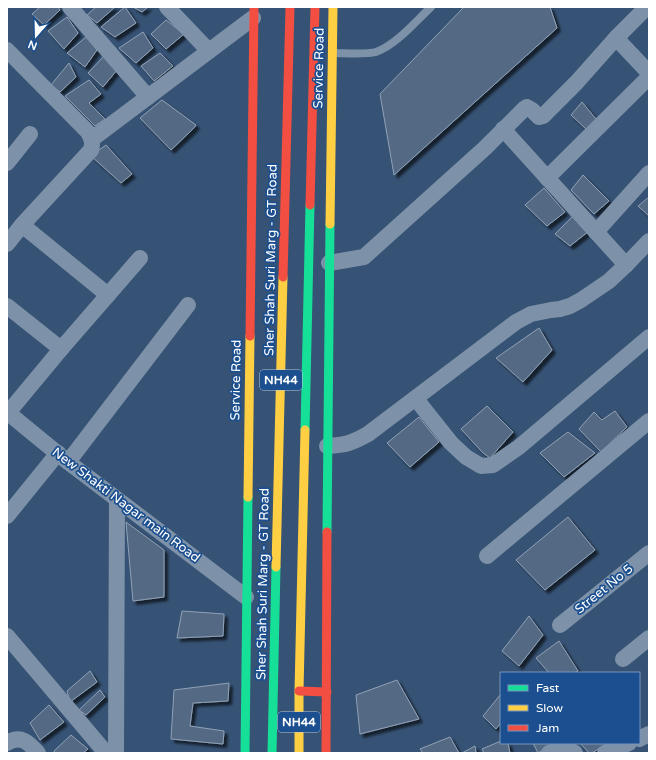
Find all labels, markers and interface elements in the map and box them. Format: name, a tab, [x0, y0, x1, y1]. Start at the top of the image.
north arrow	[16, 16, 56, 56]
street label: Service Road	[310, 27, 328, 109]
text: N	[26, 37, 39, 53]
street label: Sher Shah Suri Marg - GT Road	[261, 164, 281, 356]
street label: Service Road	[227, 339, 245, 421]
road number: NH44	[260, 370, 302, 390]
street label: New Shakti Nagar main Road	[49, 444, 203, 566]
street label: Sher Shah Suri Marg - GT Road	[253, 488, 273, 680]
street label: Street No 5	[572, 561, 636, 617]
legend	[500, 672, 640, 744]
text: Fast	[536, 681, 560, 695]
text: Slow	[536, 701, 563, 715]
road number: NH44	[278, 712, 320, 732]
text: Jam	[536, 721, 559, 735]

